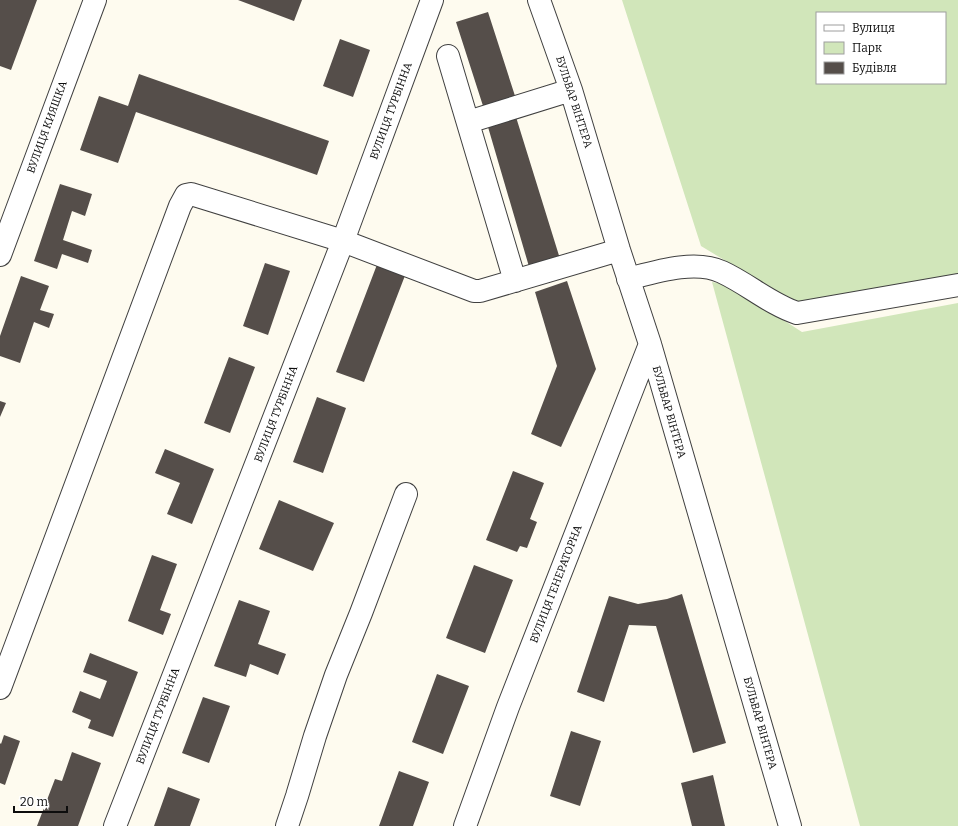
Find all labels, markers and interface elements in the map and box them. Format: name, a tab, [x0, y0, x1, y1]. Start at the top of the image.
legend	[816, 12, 946, 84]
text: Вулиця	[852, 21, 895, 35]
text: Парк	[852, 41, 882, 55]
street label: БУЛЬВАР ВІНТЕРА	[553, 54, 595, 150]
street label: ВУЛИЦЯ ТУРБІННА	[367, 60, 415, 161]
text: Будівля	[852, 61, 897, 75]
street label: ВУЛИЦЯ КИЯШКА	[24, 79, 70, 175]
street label: ВУЛИЦЯ ТУРБІННА	[252, 364, 301, 464]
street label: БУЛЬВАР ВІНТЕРА	[650, 364, 688, 460]
street label: ВУЛИЦЯ ГЕНЕРАТОРНА	[527, 523, 585, 645]
street label: ВУЛИЦЯ ТУРБІННА	[134, 666, 183, 766]
street label: БУЛЬВАР ВІНТЕРА	[741, 675, 779, 771]
scale bar	[14, 788, 67, 814]
text: 20 m	[20, 795, 49, 809]

